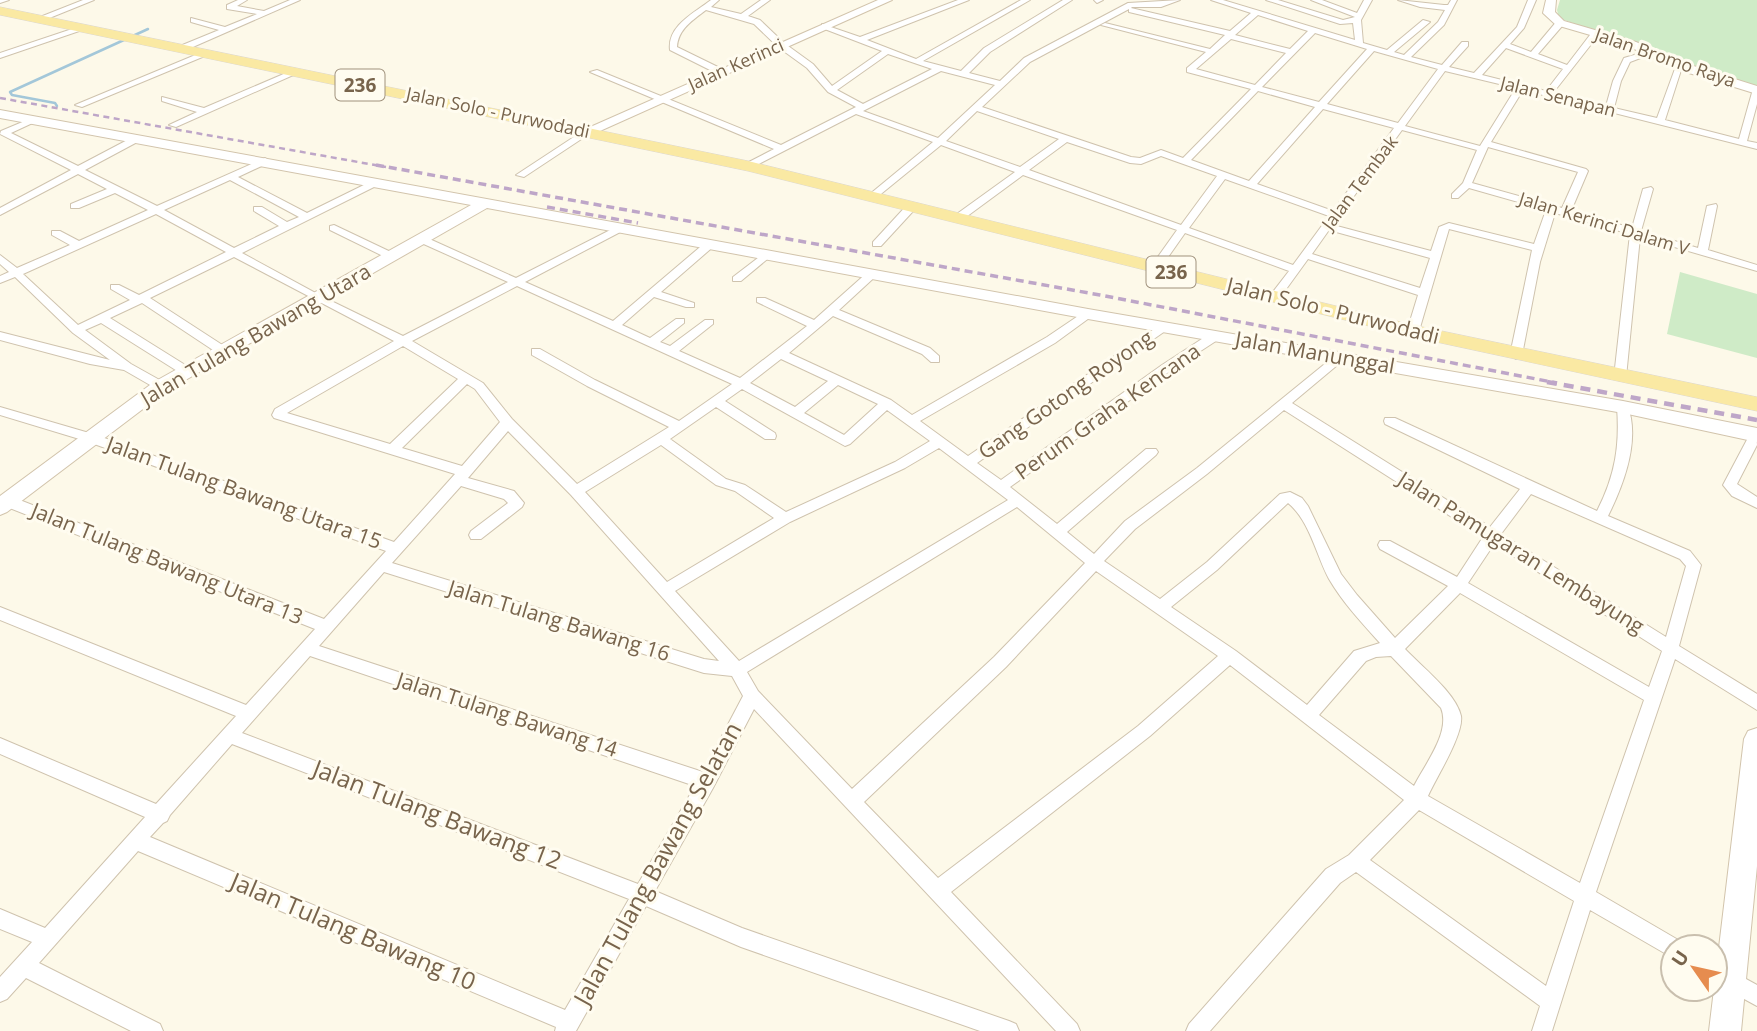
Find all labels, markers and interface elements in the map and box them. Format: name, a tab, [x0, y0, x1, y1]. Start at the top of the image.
street label: Jalan Bromo Raya	[1590, 21, 1739, 92]
street label: Jalan Kerinci	[682, 32, 787, 97]
road number: 236	[336, 69, 384, 100]
street label: Jalan Senapan	[1496, 70, 1618, 122]
street label: Jalan Solo - Purwodadi	[402, 80, 592, 143]
street label: Jalan Tembak	[1315, 130, 1403, 236]
street label: Jalan Kerinci Dalam V	[1514, 185, 1693, 260]
road number: 236	[1146, 256, 1196, 288]
street label: Jalan Tulang Bawang Utara	[134, 257, 376, 413]
street label: Jalan Solo - Purwodadi	[1222, 270, 1442, 350]
street label: Gang Gotong Royong	[972, 323, 1158, 465]
street label: Jalan Manunggal	[1231, 324, 1397, 380]
street label: Perum Graha Kencana	[1009, 337, 1206, 486]
street label: Jalan Tulang Bawang Utara 15	[101, 428, 386, 555]
street label: Jalan Pamugaran Lembayung	[1391, 464, 1650, 640]
street label: Jalan Tulang Bawang Utara 13	[25, 495, 307, 631]
street label: Jalan Tulang Bawang 16	[443, 572, 674, 667]
street label: Jalan Tulang Bawang 14	[391, 664, 621, 763]
street label: Jalan Tulang Bawang Selatan	[564, 716, 748, 1012]
street label: Jalan Tulang Bawang 12	[307, 750, 567, 876]
street label: Jalan Tulang Bawang 10	[224, 863, 481, 997]
north arrow	[1659, 933, 1729, 1003]
text: U	[1665, 945, 1695, 972]

